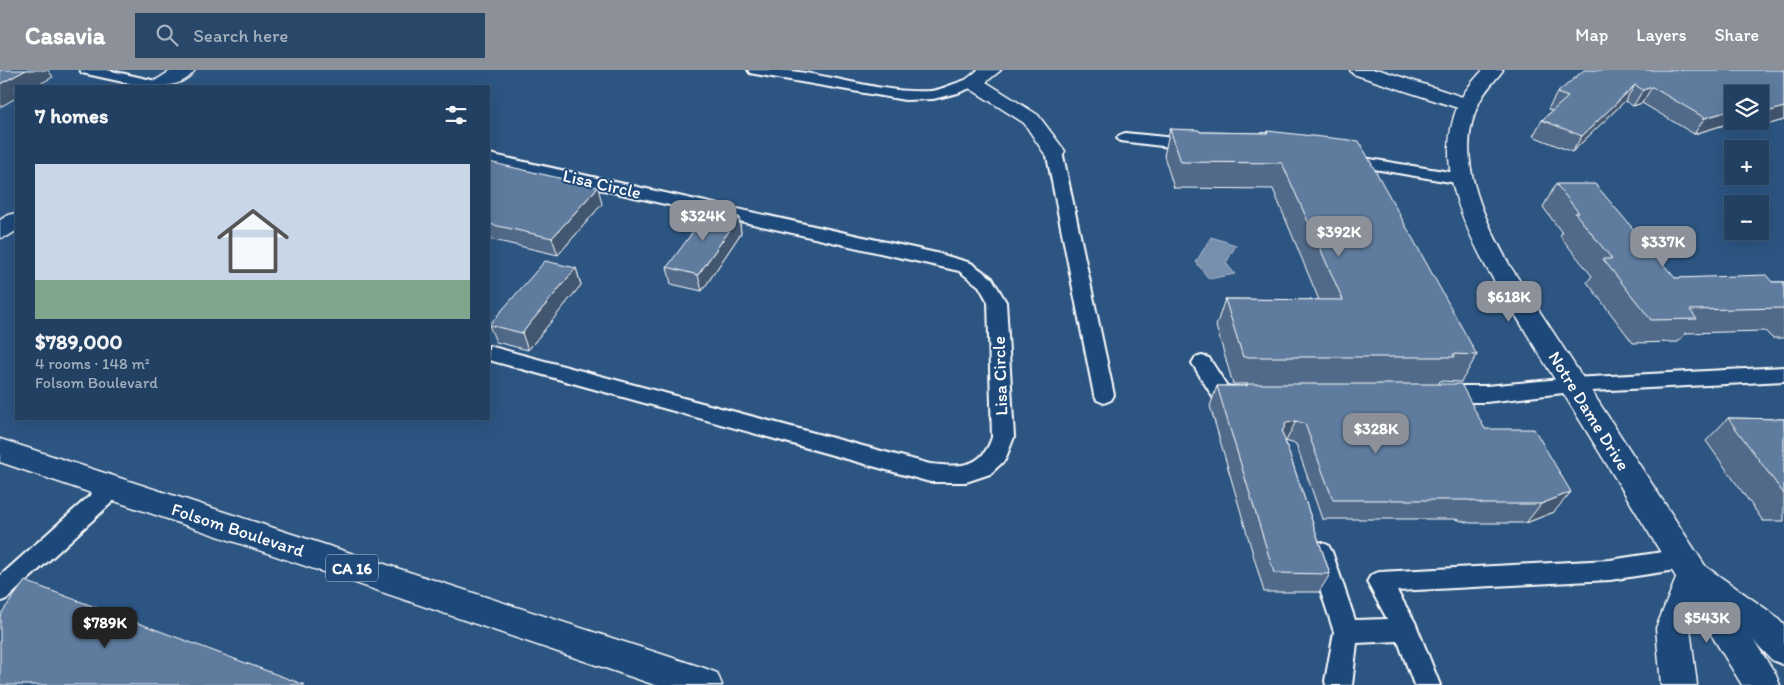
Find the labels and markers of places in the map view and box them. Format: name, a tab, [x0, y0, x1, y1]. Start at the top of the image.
pin: $324K	[668, 200, 738, 242]
pin: $392K	[1304, 216, 1374, 258]
pin: $337K	[1628, 226, 1698, 268]
pin: $618K	[1474, 280, 1544, 323]
pin: $328K	[1341, 412, 1411, 455]
pin: $543K	[1672, 602, 1742, 644]
pin: $789K	[70, 606, 140, 649]

